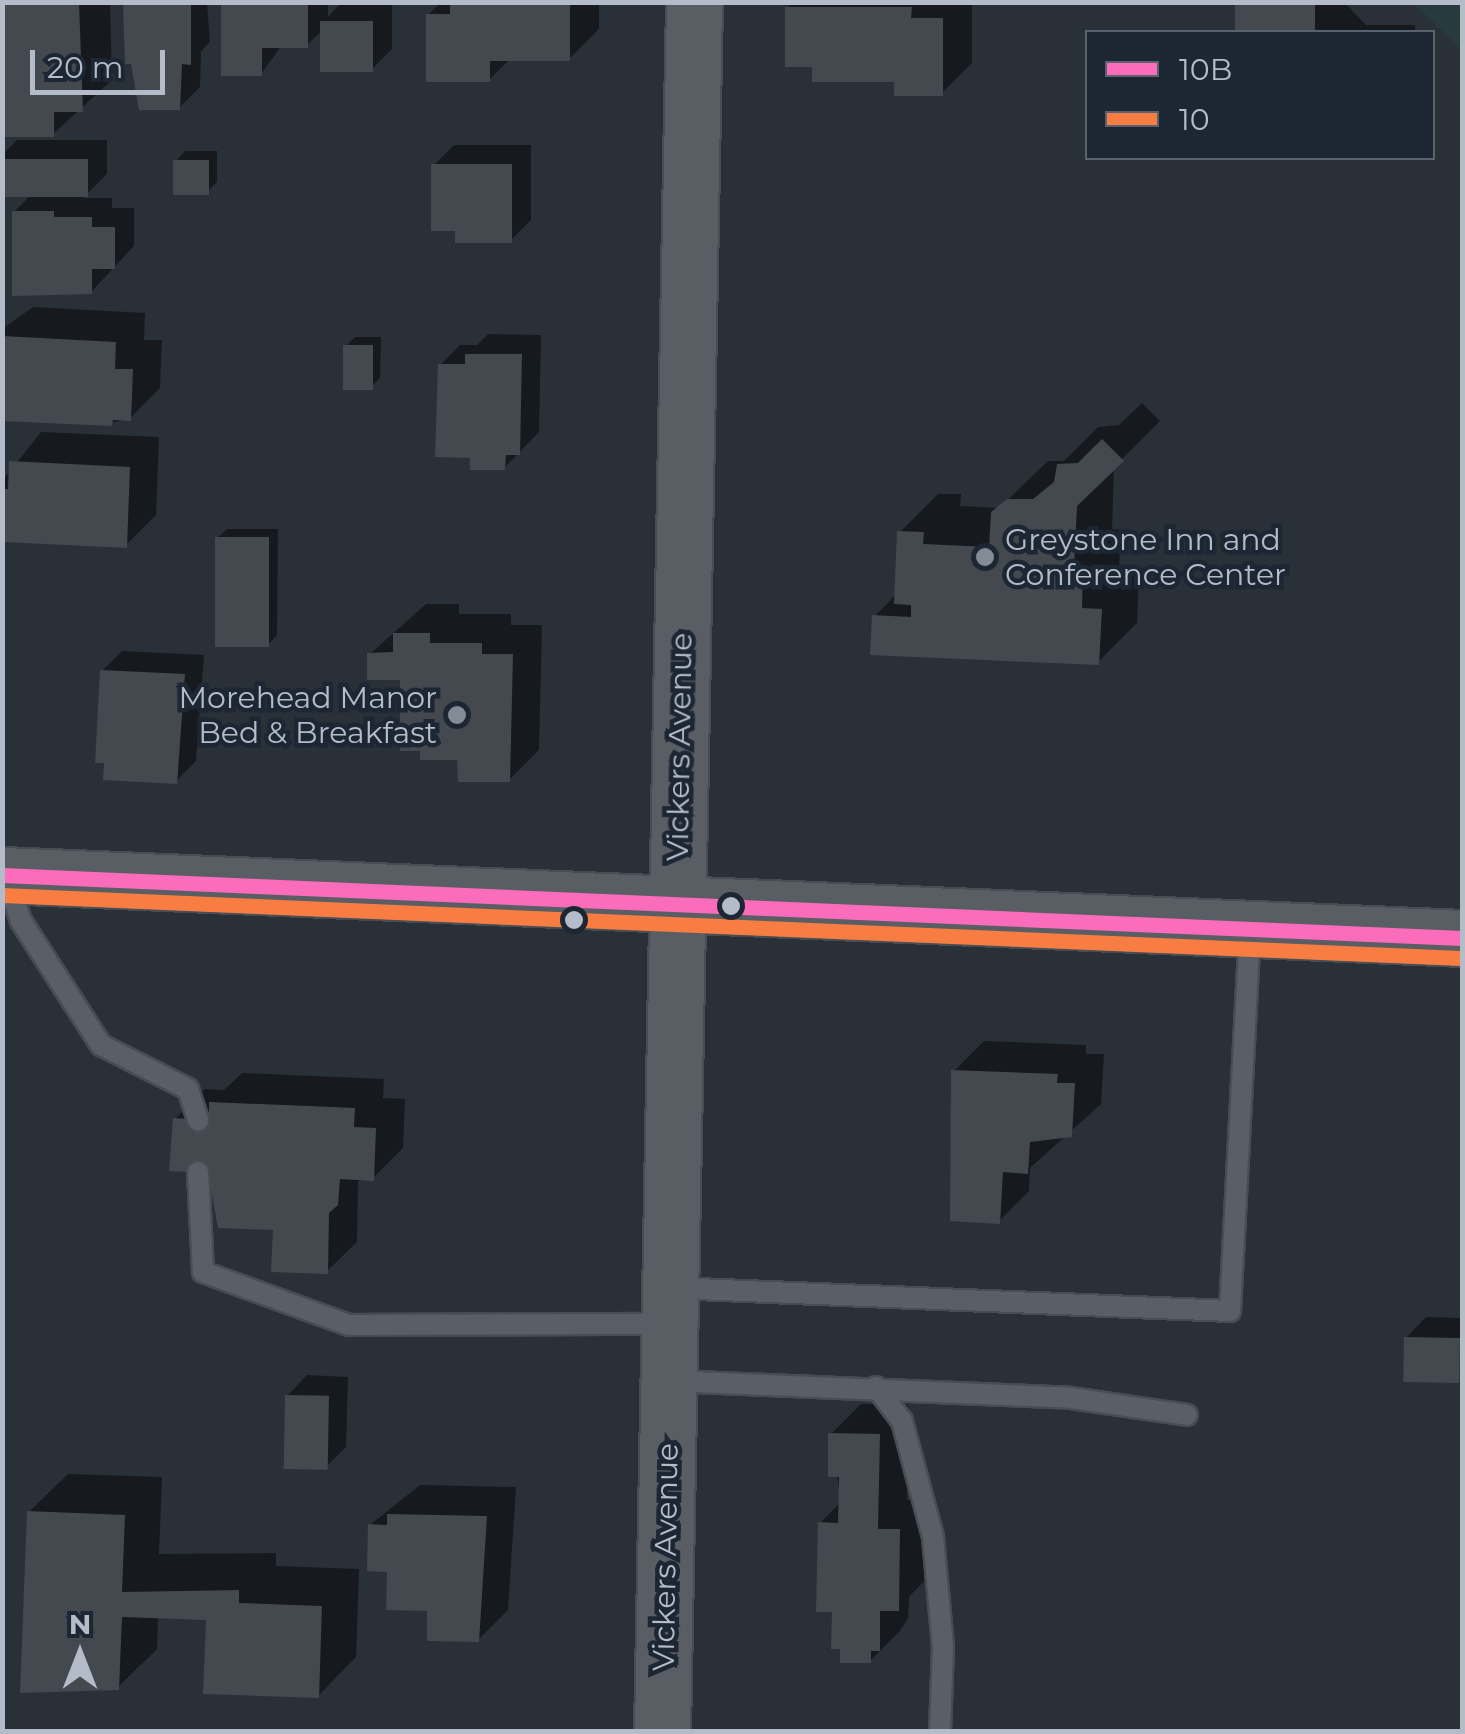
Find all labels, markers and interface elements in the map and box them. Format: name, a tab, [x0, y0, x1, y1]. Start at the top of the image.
scale bar	[35, 30, 170, 92]
legend	[1085, 30, 1435, 160]
text: 20 m	[47, 49, 124, 86]
text: 10B	[1179, 51, 1232, 88]
text: 10	[1179, 101, 1210, 138]
place label: Greystone Inn and Conference Center	[1005, 522, 1286, 592]
marker: Greystone Inn and Conference Center	[974, 546, 996, 568]
street label: Vickers Avenue	[660, 633, 700, 861]
place label: Morehead Manor Bed & Breakfast	[178, 680, 437, 750]
marker: Morehead Manor Bed & Breakfast	[446, 704, 468, 726]
unlabelled marker	[721, 896, 741, 916]
unlabelled marker	[564, 910, 584, 930]
street label: Vickers Avenue	[646, 1443, 686, 1671]
north arrow	[30, 1604, 130, 1704]
text: N	[69, 1607, 91, 1641]

